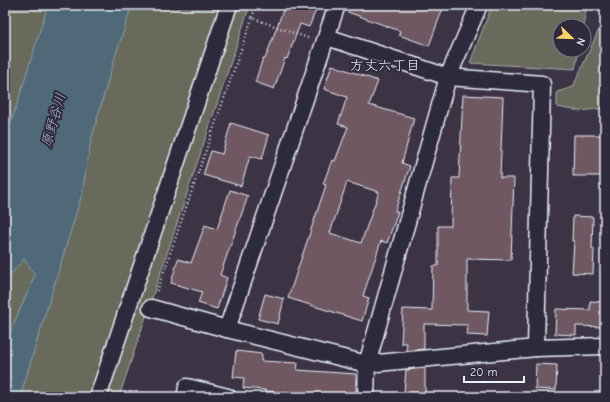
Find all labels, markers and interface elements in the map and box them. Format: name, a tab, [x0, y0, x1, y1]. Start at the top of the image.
north arrow	[552, 18, 592, 58]
text: N	[573, 36, 588, 48]
district label: 方丈六丁目	[350, 57, 420, 74]
water label: 原野谷川	[38, 91, 69, 149]
scale bar	[464, 358, 524, 384]
text: 20 m	[470, 365, 498, 379]

